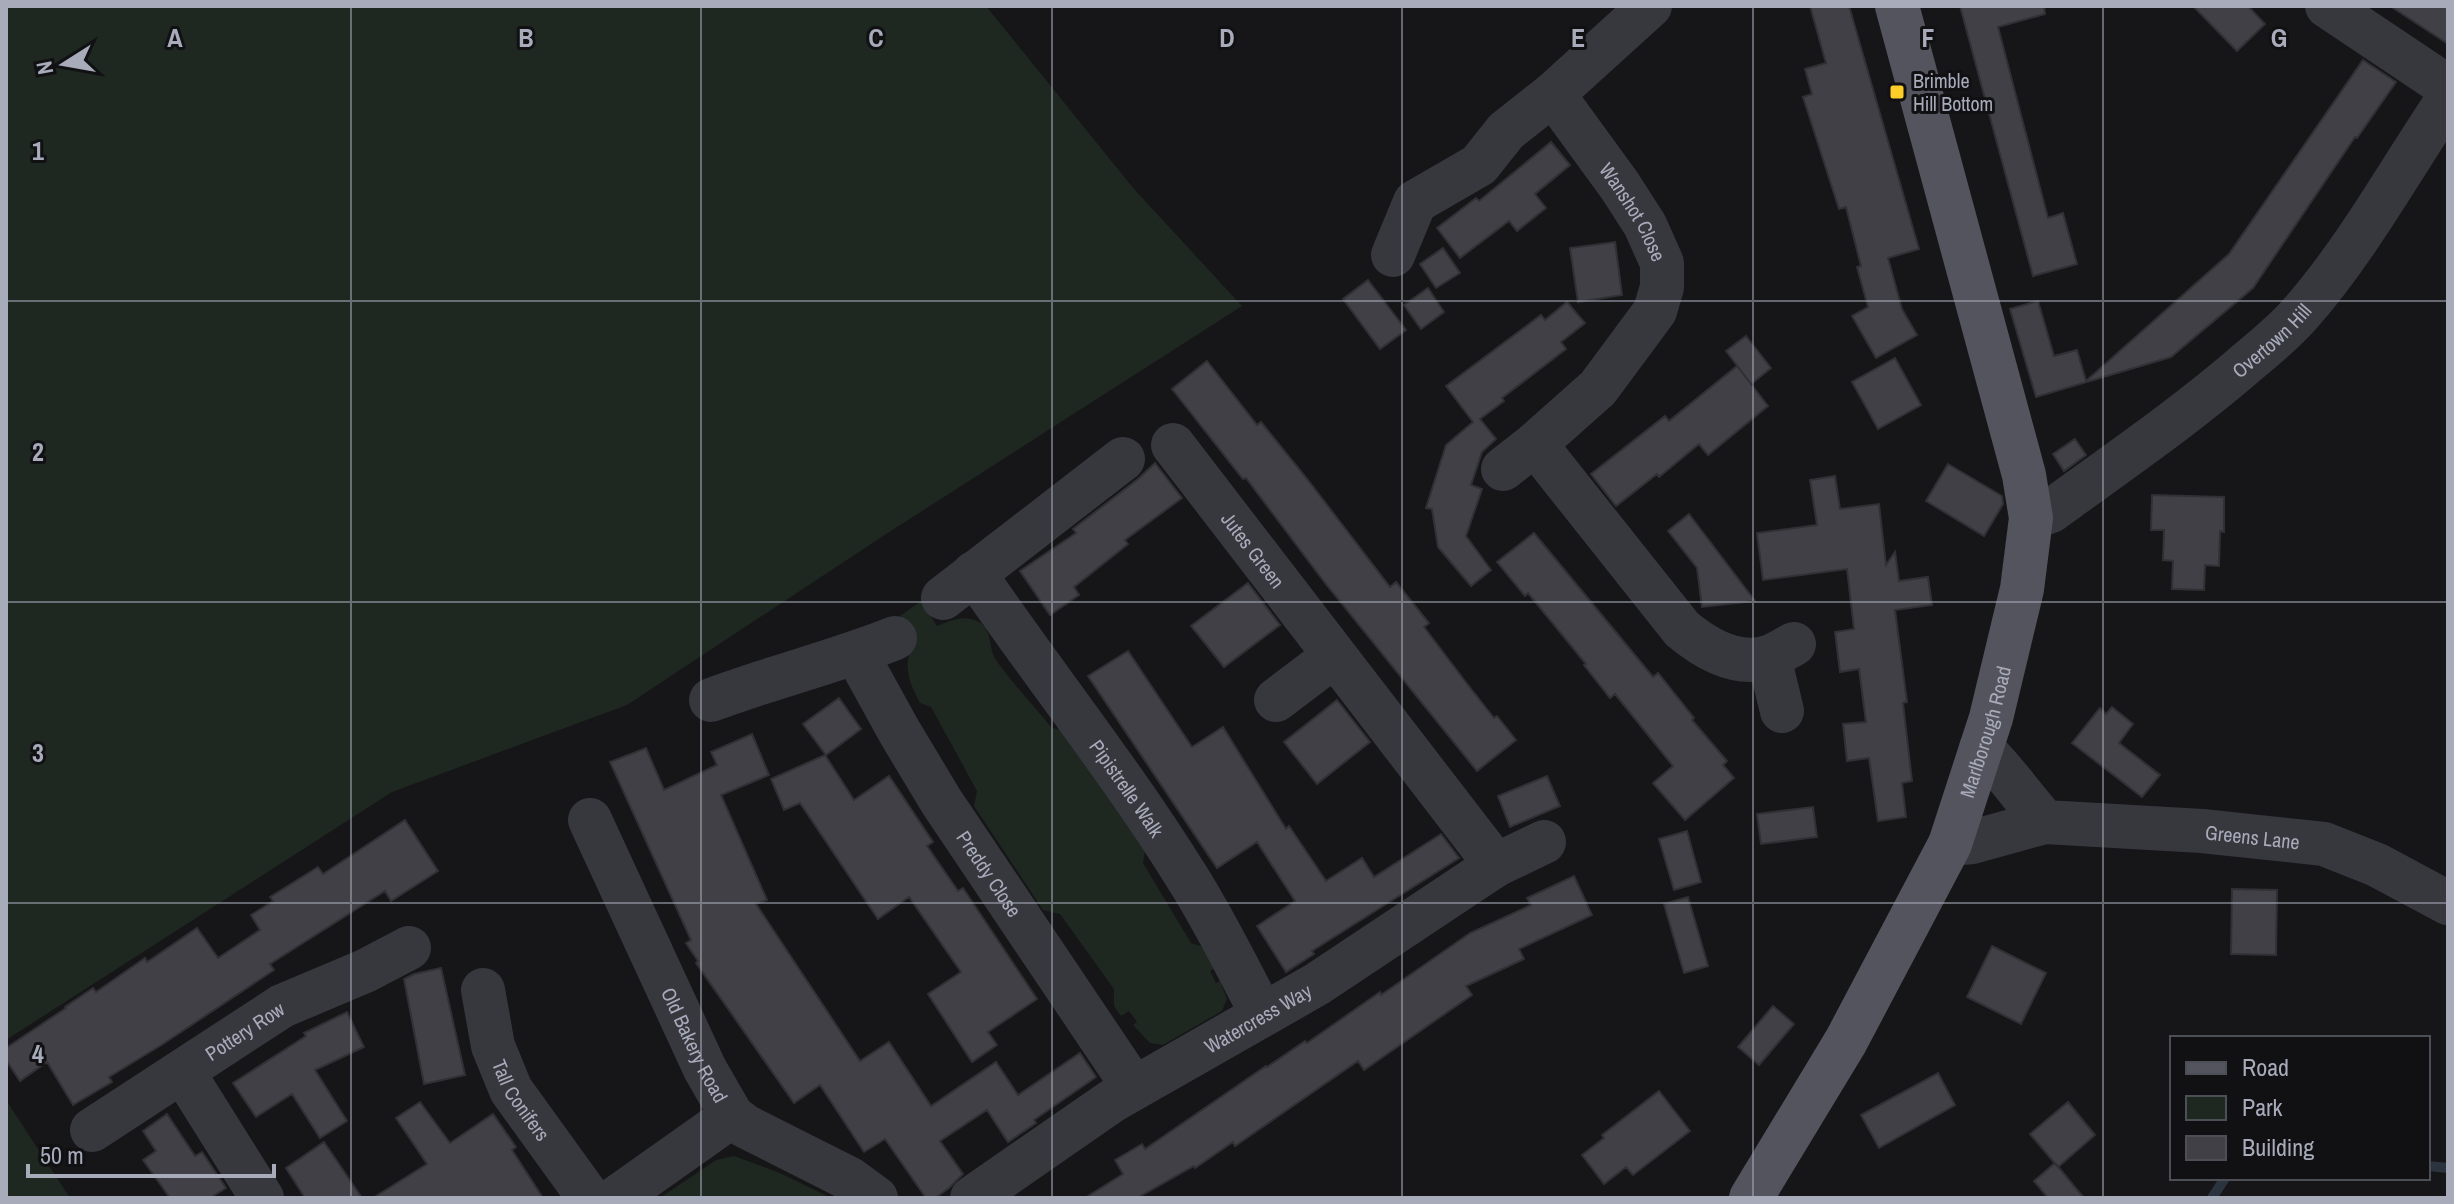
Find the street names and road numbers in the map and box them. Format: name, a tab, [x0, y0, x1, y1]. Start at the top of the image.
street label: Wanshot Close	[1594, 157, 1673, 265]
street label: Overtown Hill	[2226, 298, 2317, 384]
street label: Jutes Green	[1216, 506, 1291, 593]
street label: Marlborough Road	[1953, 663, 2017, 801]
street label: Pipistrelle Walk	[1084, 734, 1171, 843]
street label: Greens Lane	[2204, 818, 2301, 855]
street label: Preddy Close	[951, 825, 1028, 922]
street label: Watercress Way	[1199, 976, 1317, 1059]
street label: Old Bakery Road	[656, 983, 735, 1107]
street label: Pottery Row	[200, 995, 289, 1066]
street label: Tall Conifers	[486, 1055, 557, 1146]

